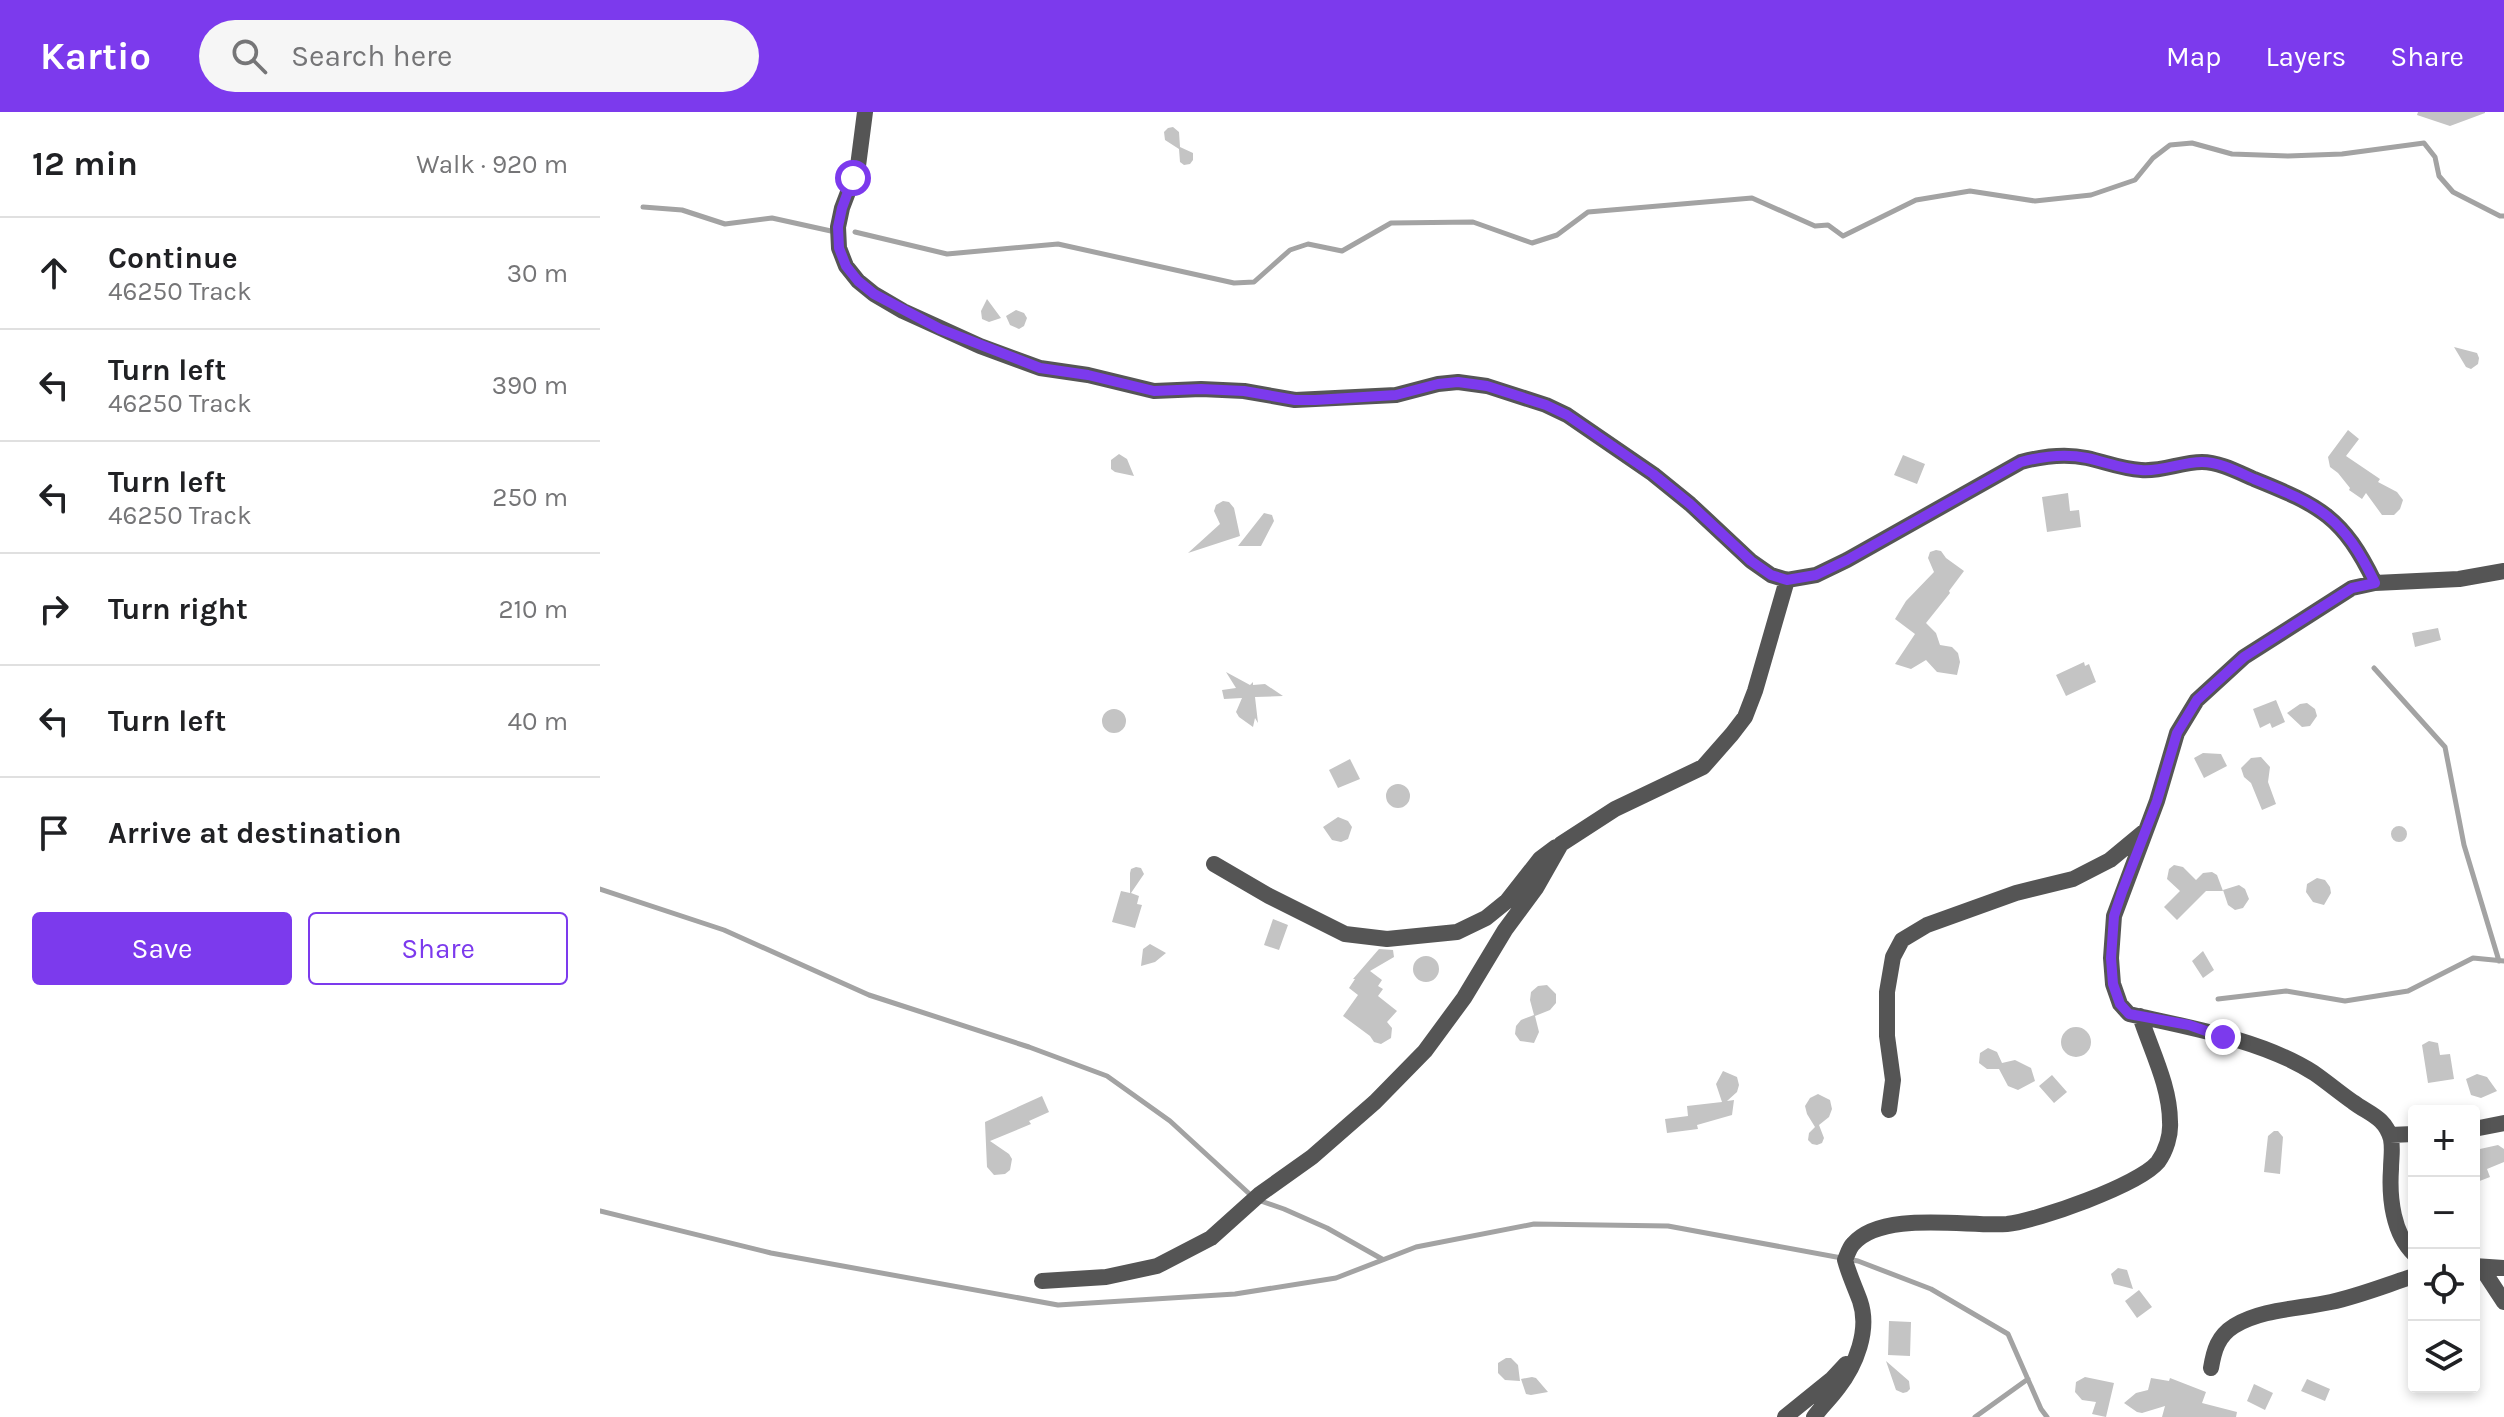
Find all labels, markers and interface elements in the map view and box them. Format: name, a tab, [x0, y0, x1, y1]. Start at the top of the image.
search box	[199, 20, 759, 92]
text: Kartio	[40, 34, 151, 79]
icon: search	[227, 34, 271, 78]
text: Search here	[291, 38, 452, 74]
text: Map	[2166, 40, 2221, 73]
text: Layers	[2265, 40, 2346, 73]
text: Share	[2390, 40, 2464, 73]
text: 12 min	[32, 144, 138, 184]
text: Walk · 920 m	[416, 149, 568, 180]
route start	[835, 160, 871, 196]
text: Continue	[108, 240, 238, 276]
icon: ahead	[32, 251, 76, 295]
text: 30 m	[507, 258, 568, 289]
text: 46250 Track	[108, 276, 252, 307]
text: Turn left	[108, 352, 226, 388]
icon: left	[32, 363, 76, 407]
text: 390 m	[492, 370, 568, 401]
text: 46250 Track	[108, 388, 252, 419]
text: Turn left	[108, 464, 226, 500]
icon: left	[32, 475, 76, 519]
text: 250 m	[492, 482, 568, 513]
text: 46250 Track	[108, 500, 252, 531]
icon: right	[32, 587, 76, 631]
text: Turn right	[108, 591, 248, 627]
text: 210 m	[498, 594, 568, 625]
icon: left	[32, 699, 76, 743]
text: Turn left	[108, 703, 226, 739]
text: 40 m	[508, 706, 568, 737]
icon: arrive	[32, 811, 76, 855]
text: Arrive at destination	[108, 815, 402, 851]
button: Save	[32, 912, 292, 985]
button: Share	[308, 912, 568, 985]
route end	[2205, 1019, 2241, 1055]
map controls	[2408, 1105, 2480, 1393]
button: +	[2408, 1105, 2480, 1177]
button: −	[2408, 1177, 2480, 1249]
button: locate	[2408, 1249, 2480, 1321]
button: layers	[2408, 1321, 2480, 1393]

